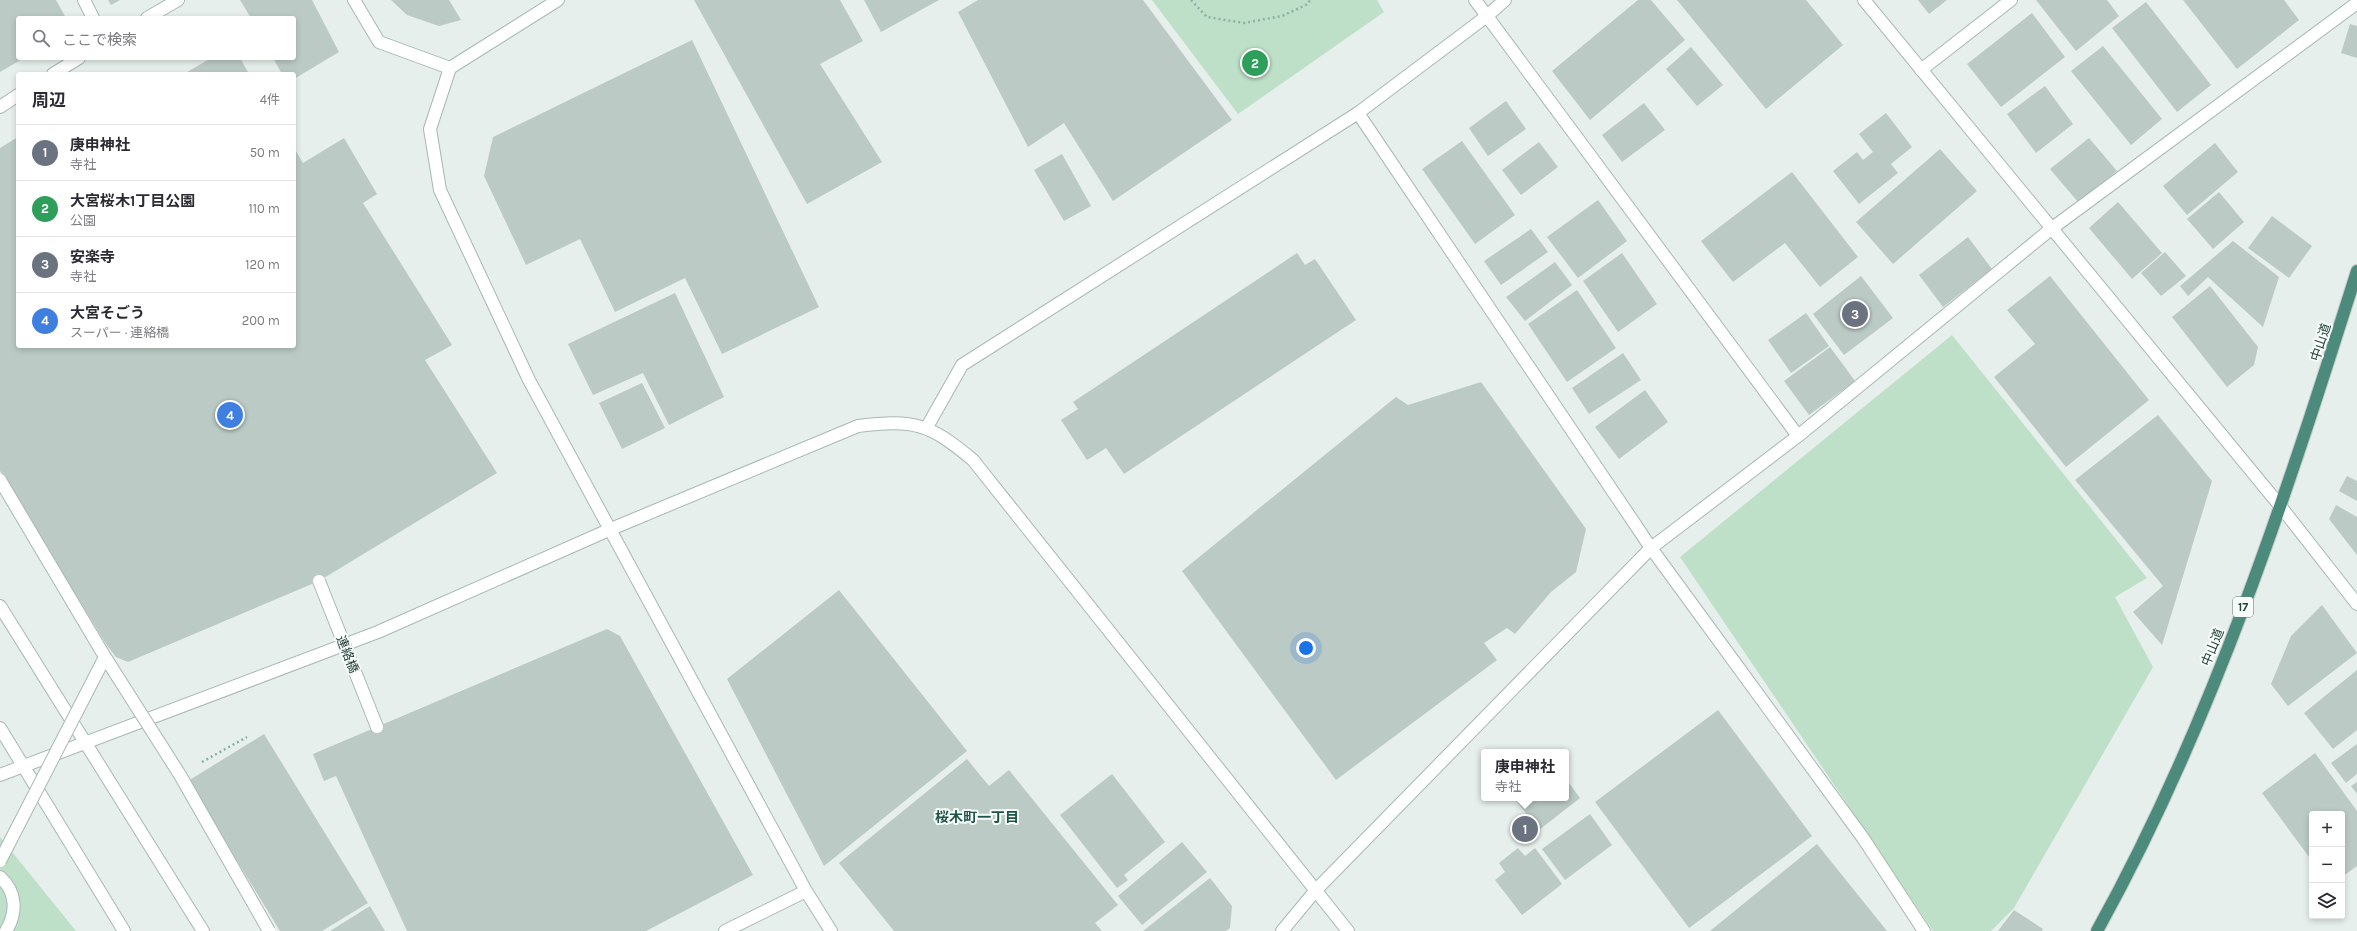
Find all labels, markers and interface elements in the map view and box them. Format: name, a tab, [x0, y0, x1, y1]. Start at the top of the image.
search box	[16, 16, 296, 60]
icon: search	[30, 27, 52, 49]
text: ここで検索	[62, 31, 137, 49]
pin: 2	[1242, 48, 1268, 78]
text: 周辺	[32, 90, 66, 110]
text: 4件	[260, 92, 280, 107]
text: 庚申神社	[70, 136, 130, 154]
text: 1	[43, 145, 47, 160]
text: 50 m	[250, 145, 280, 160]
text: 寺社	[70, 157, 96, 172]
text: 大宮桜木1丁目公園	[70, 192, 195, 210]
text: 2	[41, 201, 49, 216]
text: 110 m	[248, 201, 280, 216]
text: 公園	[70, 213, 96, 228]
text: 安楽寺	[70, 248, 115, 266]
text: 3	[41, 257, 49, 272]
text: 120 m	[245, 257, 280, 272]
text: 寺社	[70, 269, 96, 284]
pin: 3	[1842, 299, 1868, 329]
text: 大宮そごう	[70, 304, 145, 322]
text: 4	[41, 313, 49, 328]
text: 200 m	[242, 313, 280, 328]
street label: 中山道	[2307, 321, 2334, 363]
text: スーパー · 連絡橋	[70, 325, 169, 340]
pin: 4	[217, 400, 243, 430]
road number: 17	[2233, 597, 2253, 617]
street label: 中山道	[2198, 626, 2227, 668]
street label: 連絡橋	[333, 633, 362, 675]
your location	[1296, 638, 1316, 658]
popup	[1481, 749, 1569, 801]
text: 庚申神社	[1495, 758, 1555, 776]
text: 寺社	[1495, 779, 1521, 794]
district label: 桜木町一丁目	[935, 809, 1019, 826]
map controls	[2309, 811, 2345, 919]
button: +	[2309, 811, 2345, 847]
pin: 1	[1512, 814, 1538, 844]
button: −	[2309, 847, 2345, 883]
button: layers	[2309, 883, 2345, 919]

